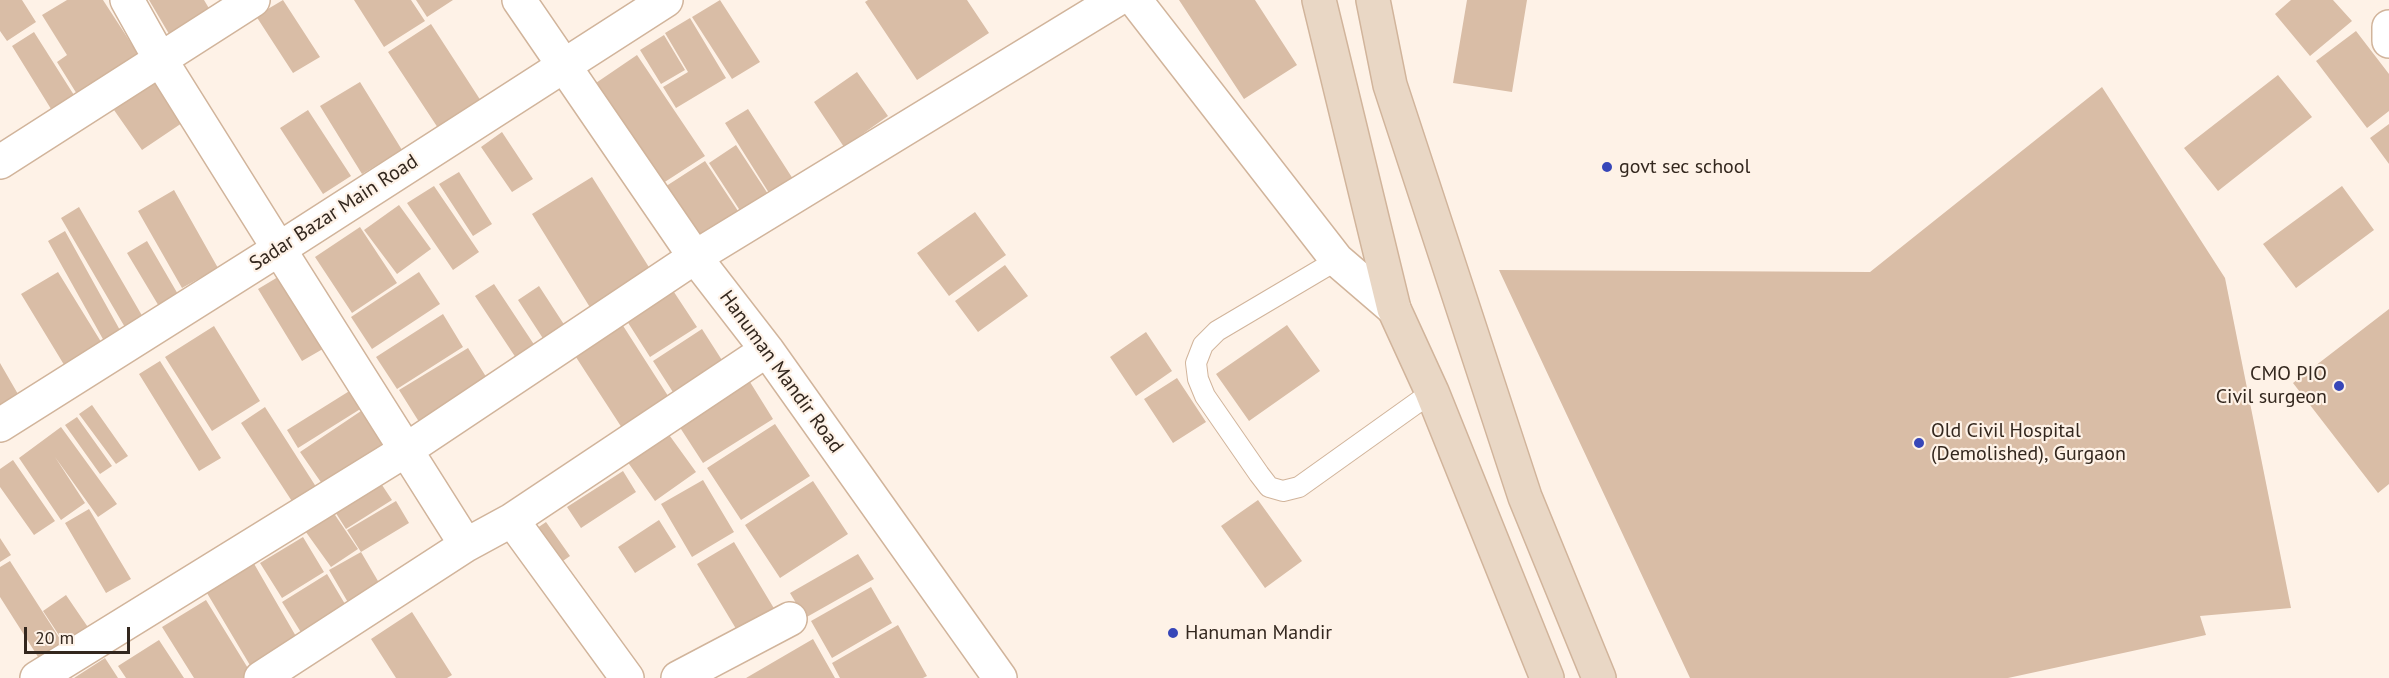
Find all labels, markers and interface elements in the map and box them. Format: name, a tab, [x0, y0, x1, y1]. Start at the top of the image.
street label: Sadar Bazar Main Road	[245, 150, 423, 276]
place label: govt sec school	[1619, 155, 1750, 179]
marker: govt sec school	[1600, 160, 1614, 174]
street label: Hanuman Mandir Road	[714, 286, 848, 458]
place label: CMO PIO Civil surgeon	[2216, 362, 2327, 409]
marker: CMO PIO Civil surgeon	[2332, 379, 2346, 393]
place label: Old Civil Hospital (Demolished), Gurgaon	[1931, 419, 2126, 466]
marker: Old Civil Hospital (Demolished), Gurgaon	[1912, 436, 1926, 450]
scale bar	[27, 615, 134, 653]
place label: Hanuman Mandir	[1185, 621, 1332, 645]
text: 20 m	[35, 626, 74, 649]
marker: Hanuman Mandir	[1166, 626, 1180, 640]

